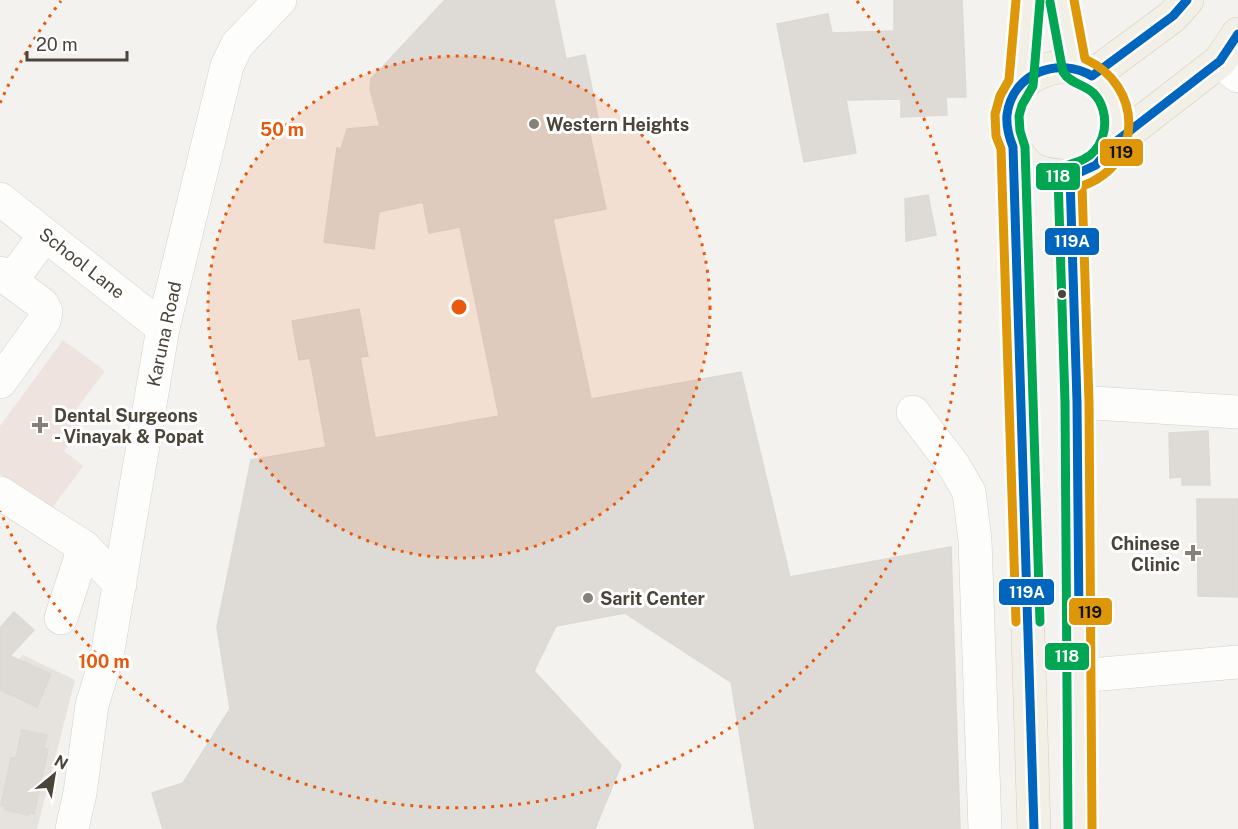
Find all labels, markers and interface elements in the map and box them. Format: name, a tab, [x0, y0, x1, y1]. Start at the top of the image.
scale bar	[27, 24, 128, 62]
text: 20 m	[36, 34, 78, 55]
place label: Western Heights	[546, 114, 689, 135]
marker: Western Heights	[527, 117, 541, 131]
text: 50 m	[260, 119, 304, 140]
line badge: 119	[1099, 138, 1144, 167]
text: 119	[1109, 143, 1133, 162]
line badge: 118	[1035, 162, 1081, 191]
text: 118	[1046, 167, 1070, 186]
street label: School Lane	[35, 223, 129, 303]
line badge: 119A	[1044, 227, 1100, 256]
text: 119A	[1054, 232, 1090, 251]
street label: Karuna Road	[143, 279, 185, 389]
unlabelled marker	[1056, 288, 1068, 300]
centre of rings	[449, 297, 469, 317]
place label: Dental Surgeons - Vinayak & Popat	[54, 405, 204, 447]
marker: Dental Surgeons - Vinayak & Popat	[31, 416, 49, 434]
place label: Chinese Clinic	[1111, 533, 1180, 575]
marker: Chinese Clinic	[1184, 544, 1202, 562]
line badge: 119A	[998, 578, 1055, 606]
text: 119A	[1009, 583, 1045, 602]
place label: Sarit Center	[600, 588, 706, 609]
marker: Sarit Center	[581, 591, 595, 605]
line badge: 119	[1068, 597, 1113, 626]
text: 119	[1078, 603, 1102, 622]
line badge: 118	[1044, 642, 1090, 671]
text: 118	[1055, 647, 1079, 666]
text: 100 m	[78, 651, 130, 672]
north arrow	[24, 745, 84, 805]
text: N	[51, 751, 71, 774]

